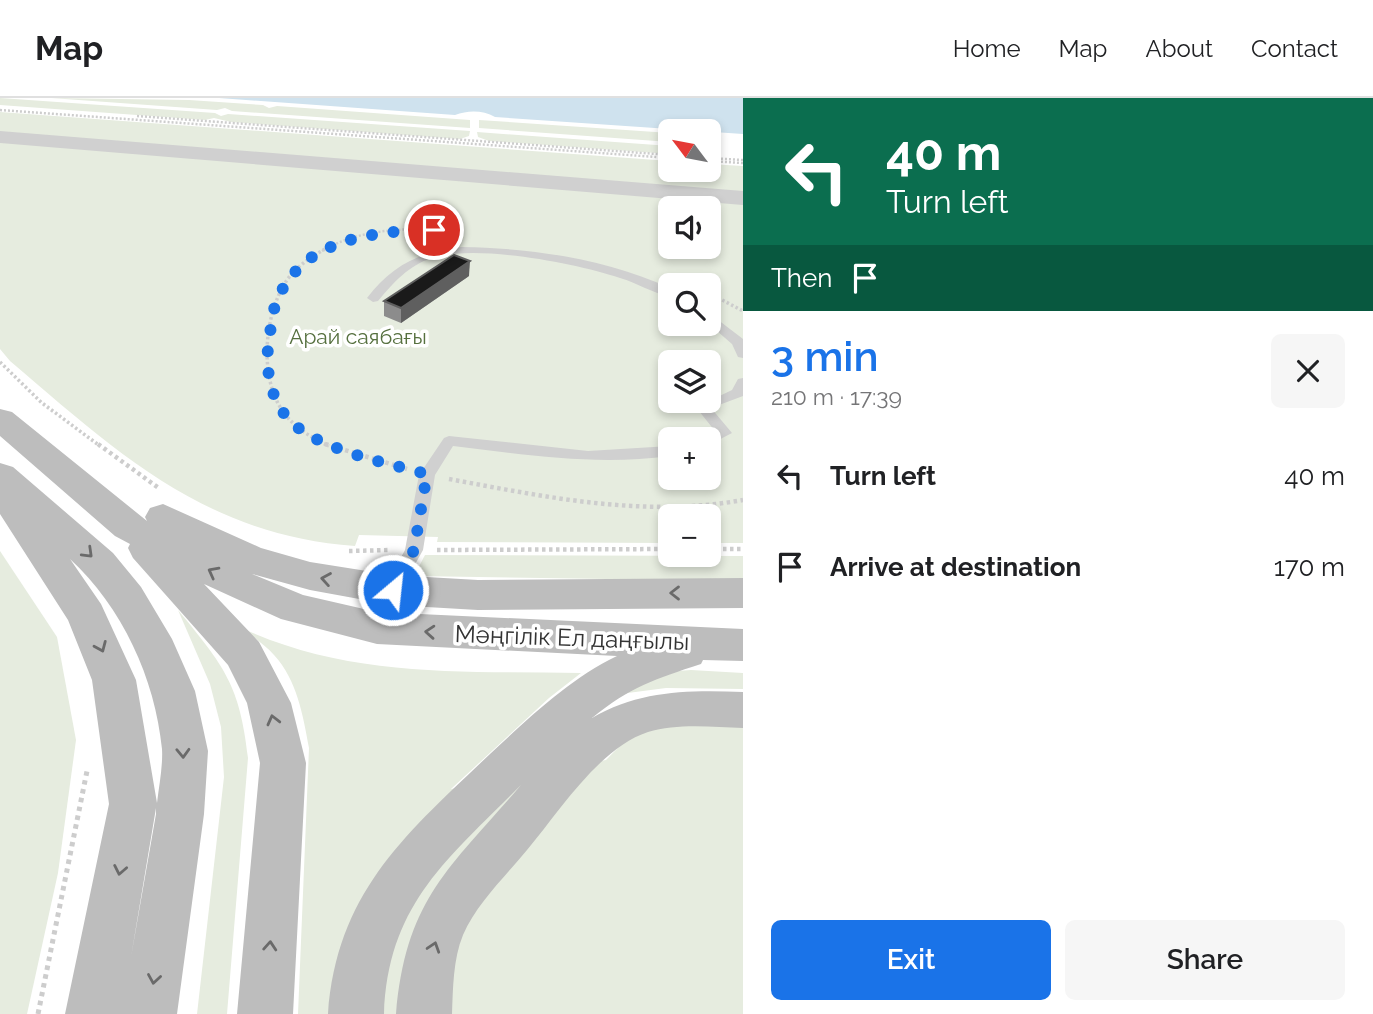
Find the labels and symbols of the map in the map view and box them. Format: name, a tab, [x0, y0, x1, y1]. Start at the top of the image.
north arrow	[658, 119, 721, 182]
pin	[404, 200, 464, 260]
park label: Арай саябағы	[289, 324, 427, 349]
one-way arrow	[80, 544, 93, 557]
position arrow	[356, 553, 430, 627]
one-way arrow	[208, 566, 220, 580]
one-way arrow	[320, 572, 332, 587]
one-way arrow	[669, 585, 680, 601]
street label: Мәңгілік Ел даңғылы	[454, 619, 690, 656]
one-way arrow	[424, 625, 435, 640]
one-way arrow	[92, 641, 106, 653]
one-way arrow	[267, 714, 281, 726]
one-way arrow	[176, 748, 191, 759]
one-way arrow	[114, 864, 129, 876]
one-way arrow	[262, 940, 277, 951]
one-way arrow	[425, 941, 440, 953]
one-way arrow	[147, 973, 162, 984]

